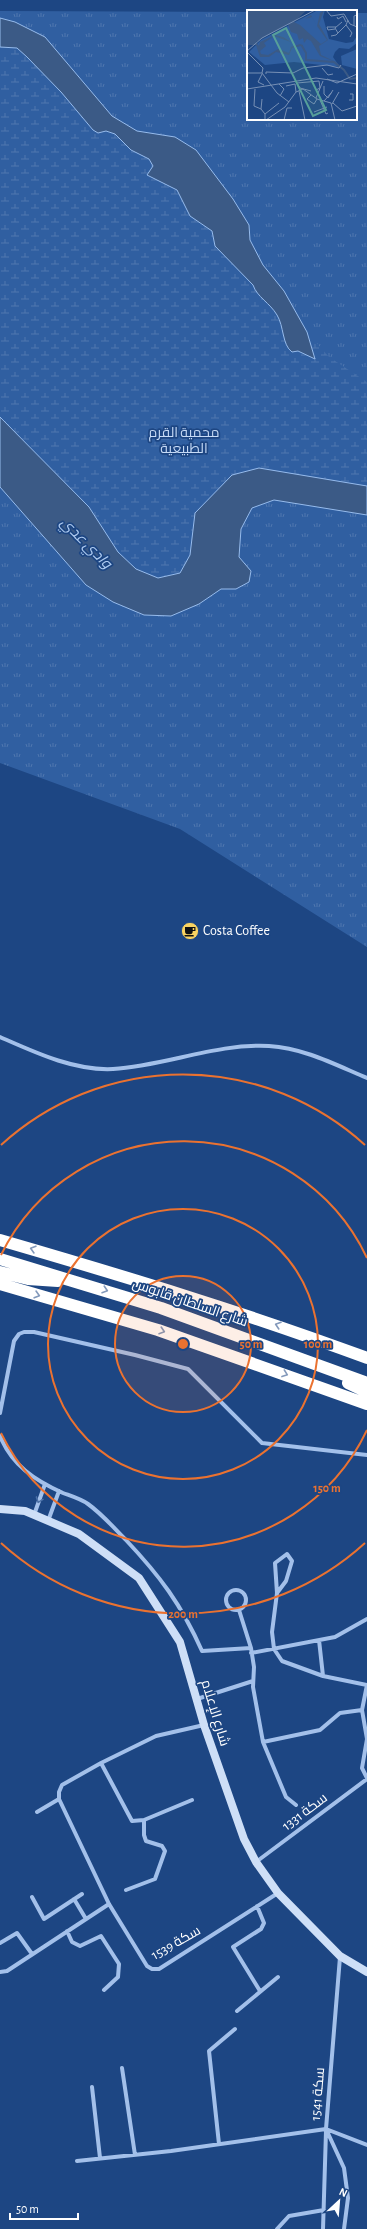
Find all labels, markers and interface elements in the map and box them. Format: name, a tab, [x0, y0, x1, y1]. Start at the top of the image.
inset map	[247, 10, 357, 120]
park label: محمية القرم الطبيعية	[149, 426, 219, 456]
water label: وادي عدي	[55, 515, 115, 575]
cafe icon: Costa Coffee	[180, 921, 200, 941]
place label: Costa Coffee	[203, 924, 270, 938]
one-way arrow	[30, 1245, 37, 1254]
street label: شارع السلطان قابوس	[130, 1277, 250, 1330]
one-way arrow	[101, 1285, 108, 1294]
one-way arrow	[34, 1290, 41, 1299]
one-way arrow	[274, 1321, 281, 1330]
one-way arrow	[158, 1327, 165, 1335]
centre of rings	[176, 1337, 190, 1351]
text: 50 m	[240, 1338, 263, 1350]
text: 100 m	[304, 1338, 332, 1350]
one-way arrow	[281, 1369, 288, 1378]
text: 150 m	[313, 1482, 341, 1494]
one-way arrow	[36, 1496, 44, 1503]
text: 200 m	[168, 1608, 198, 1620]
street label: شارع الإعلام	[196, 1678, 232, 1748]
street label: سكة 1331	[280, 1791, 330, 1833]
street label: سكة 1539	[149, 1923, 203, 1963]
street label: سكة 1541	[309, 2067, 327, 2121]
north arrow	[319, 2181, 359, 2221]
text: N	[337, 2186, 349, 2199]
scale bar	[10, 2195, 78, 2221]
text: 50 m	[16, 2203, 39, 2215]

